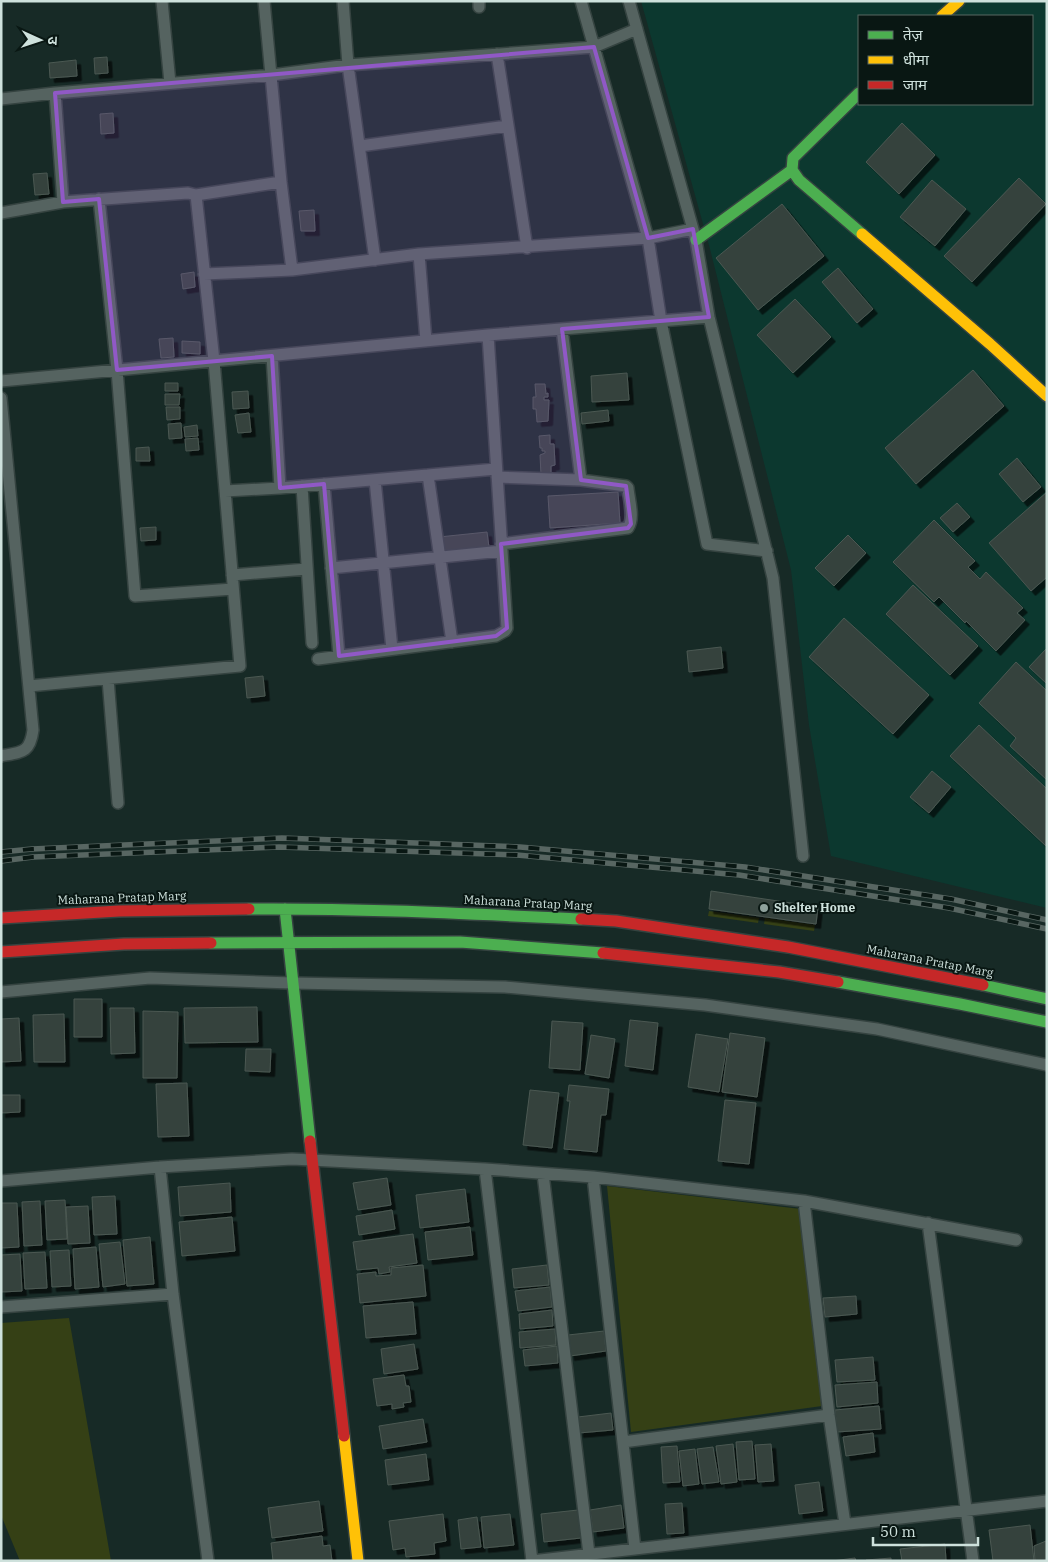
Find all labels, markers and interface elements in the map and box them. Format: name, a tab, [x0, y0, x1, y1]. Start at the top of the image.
north arrow	[15, 15, 65, 65]
legend	[858, 15, 1033, 105]
text: तेज़	[903, 25, 924, 44]
text: उ	[44, 36, 62, 46]
text: धीमा	[903, 50, 930, 69]
text: जाम	[903, 75, 928, 94]
street label: Maharana Pratap Marg	[57, 888, 187, 907]
street label: Maharana Pratap Marg	[463, 892, 593, 913]
place label: Shelter Home	[774, 900, 855, 915]
marker: Shelter Home	[758, 902, 770, 914]
street label: Maharana Pratap Marg	[865, 941, 995, 980]
scale bar	[873, 1514, 978, 1546]
text: 50 m	[880, 1522, 916, 1541]

